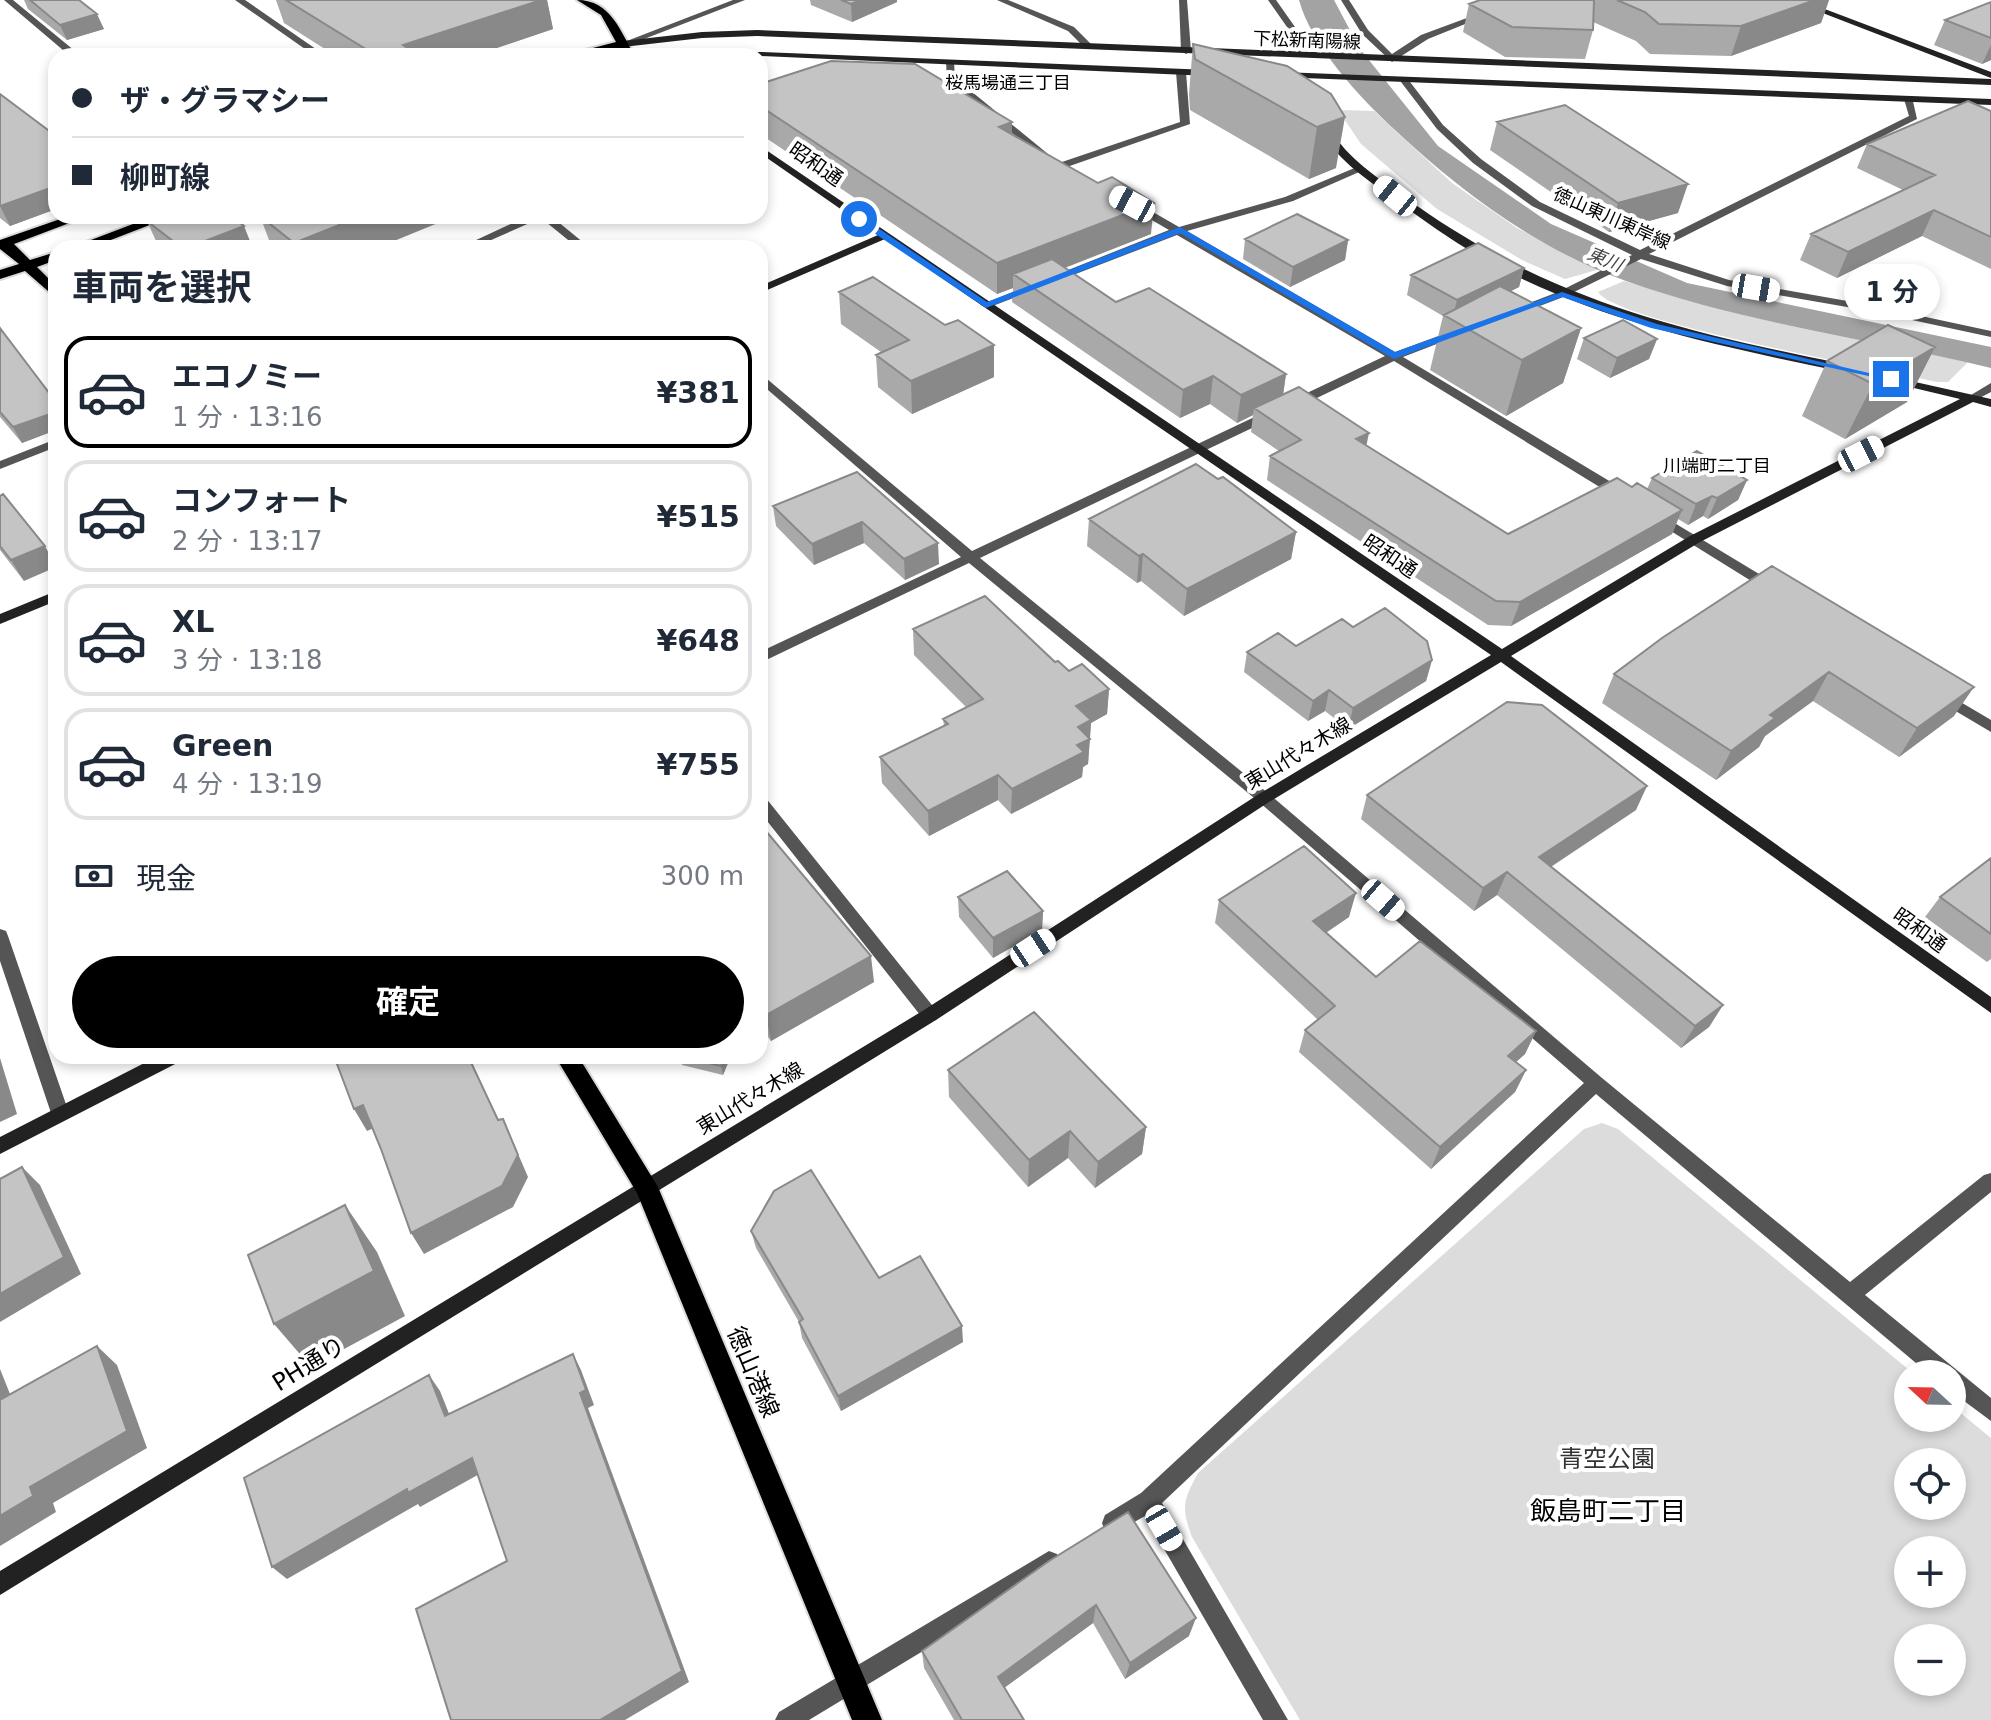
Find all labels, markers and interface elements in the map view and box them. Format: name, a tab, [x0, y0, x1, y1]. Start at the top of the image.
street label: 下松新南陽線	[1253, 28, 1361, 52]
district label: 桜馬場通三丁目	[945, 72, 1071, 93]
text: ザ・グラマシー	[120, 83, 330, 118]
street label: 昭和通	[785, 137, 847, 191]
text: 柳町線	[120, 160, 210, 195]
car	[1369, 172, 1421, 220]
car	[1105, 182, 1159, 226]
street label: 徳山東川東岸線	[1550, 183, 1674, 253]
route start	[841, 201, 877, 237]
water label: 東川	[1584, 243, 1627, 276]
callout: 1 分	[1843, 263, 1939, 319]
text: 車両を選択	[72, 267, 252, 308]
car	[1730, 272, 1782, 304]
text: 1 分	[1865, 277, 1919, 307]
icon: car	[76, 356, 148, 428]
text: エコノミー	[172, 359, 322, 394]
route end	[1873, 361, 1909, 397]
text: ¥381	[657, 375, 740, 410]
text: 1 分 · 13:16	[172, 402, 323, 432]
car	[1834, 432, 1888, 476]
district label: 川端町二丁目	[1663, 455, 1771, 476]
icon: car	[76, 480, 148, 552]
text: コンフォート	[172, 483, 351, 518]
text: ¥515	[657, 499, 740, 534]
text: 2 分 · 13:17	[172, 526, 323, 556]
street label: 昭和通	[1358, 529, 1422, 583]
icon: car	[76, 604, 148, 676]
text: XL	[172, 604, 214, 639]
text: ¥648	[657, 623, 740, 658]
text: 3 分 · 13:18	[172, 645, 323, 675]
street label: 東山代々木線	[1240, 712, 1356, 794]
icon: car	[76, 728, 148, 800]
text: Green	[172, 728, 273, 763]
text: ¥755	[657, 747, 740, 782]
text: 4 分 · 13:19	[172, 769, 323, 799]
icon: cash	[72, 854, 116, 898]
text: 現金	[136, 861, 196, 896]
text: 300 m	[661, 861, 744, 891]
car	[1357, 875, 1409, 925]
street label: 昭和通	[1889, 903, 1951, 957]
car	[1006, 925, 1060, 971]
button: 確定	[72, 956, 744, 1048]
street label: 東山代々木線	[692, 1057, 808, 1139]
street label: 徳山港線	[721, 1322, 785, 1422]
street label: PH通り	[267, 1331, 351, 1397]
north arrow	[1894, 1360, 1966, 1432]
map controls	[1894, 1360, 1966, 1696]
park label: 青空公園	[1559, 1445, 1655, 1473]
button: locate	[1894, 1448, 1966, 1520]
district label: 飯島町二丁目	[1530, 1496, 1686, 1526]
car	[1142, 1501, 1186, 1555]
button: +	[1894, 1536, 1966, 1608]
button: −	[1894, 1624, 1966, 1696]

